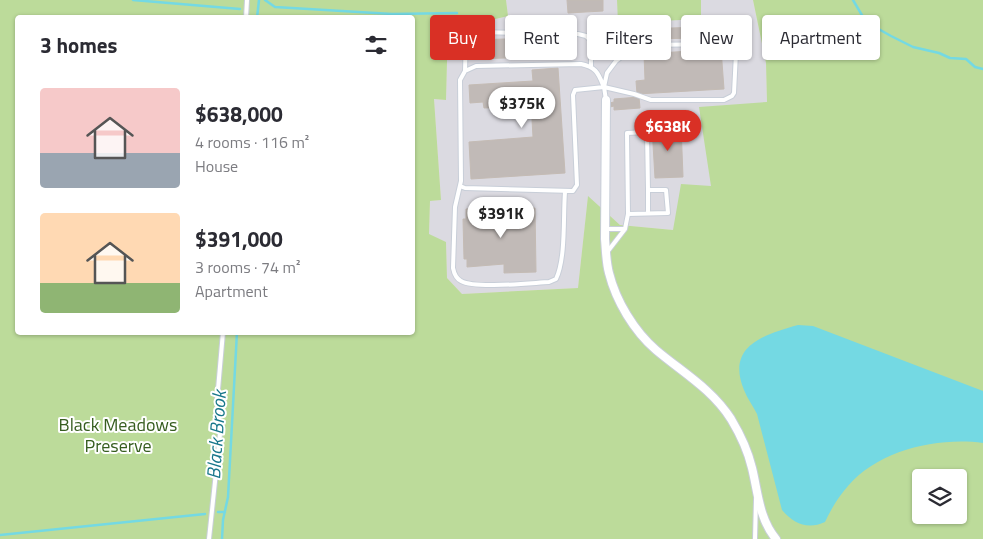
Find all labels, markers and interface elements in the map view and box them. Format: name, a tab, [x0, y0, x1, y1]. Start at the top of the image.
chip: Buy	[430, 15, 495, 60]
chip: Rent	[505, 15, 577, 60]
chip: Filters	[587, 15, 671, 60]
chip: New	[681, 15, 752, 60]
chip: Apartment	[762, 15, 880, 60]
text: 3 homes	[40, 29, 117, 61]
icon: filters	[362, 31, 390, 59]
pin: $375K	[487, 86, 557, 129]
text: $375K	[499, 91, 545, 115]
text: $638,000	[195, 98, 283, 130]
icon: home	[80, 108, 140, 168]
pin: $638K	[633, 110, 703, 152]
text: $638K	[645, 114, 691, 138]
text: 4 rooms · 116 m²	[195, 130, 309, 154]
text: House	[195, 154, 238, 178]
pin: $391K	[466, 196, 536, 239]
text: $391K	[478, 201, 524, 225]
text: $391,000	[195, 223, 283, 255]
icon: home	[80, 233, 140, 293]
text: 3 rooms · 74 m²	[195, 255, 300, 279]
text: Apartment	[195, 279, 268, 303]
water label: Black Brook	[198, 387, 233, 480]
park label: Black Meadows Preserve	[59, 411, 177, 459]
map controls	[912, 469, 967, 524]
button: layers	[912, 469, 967, 524]

